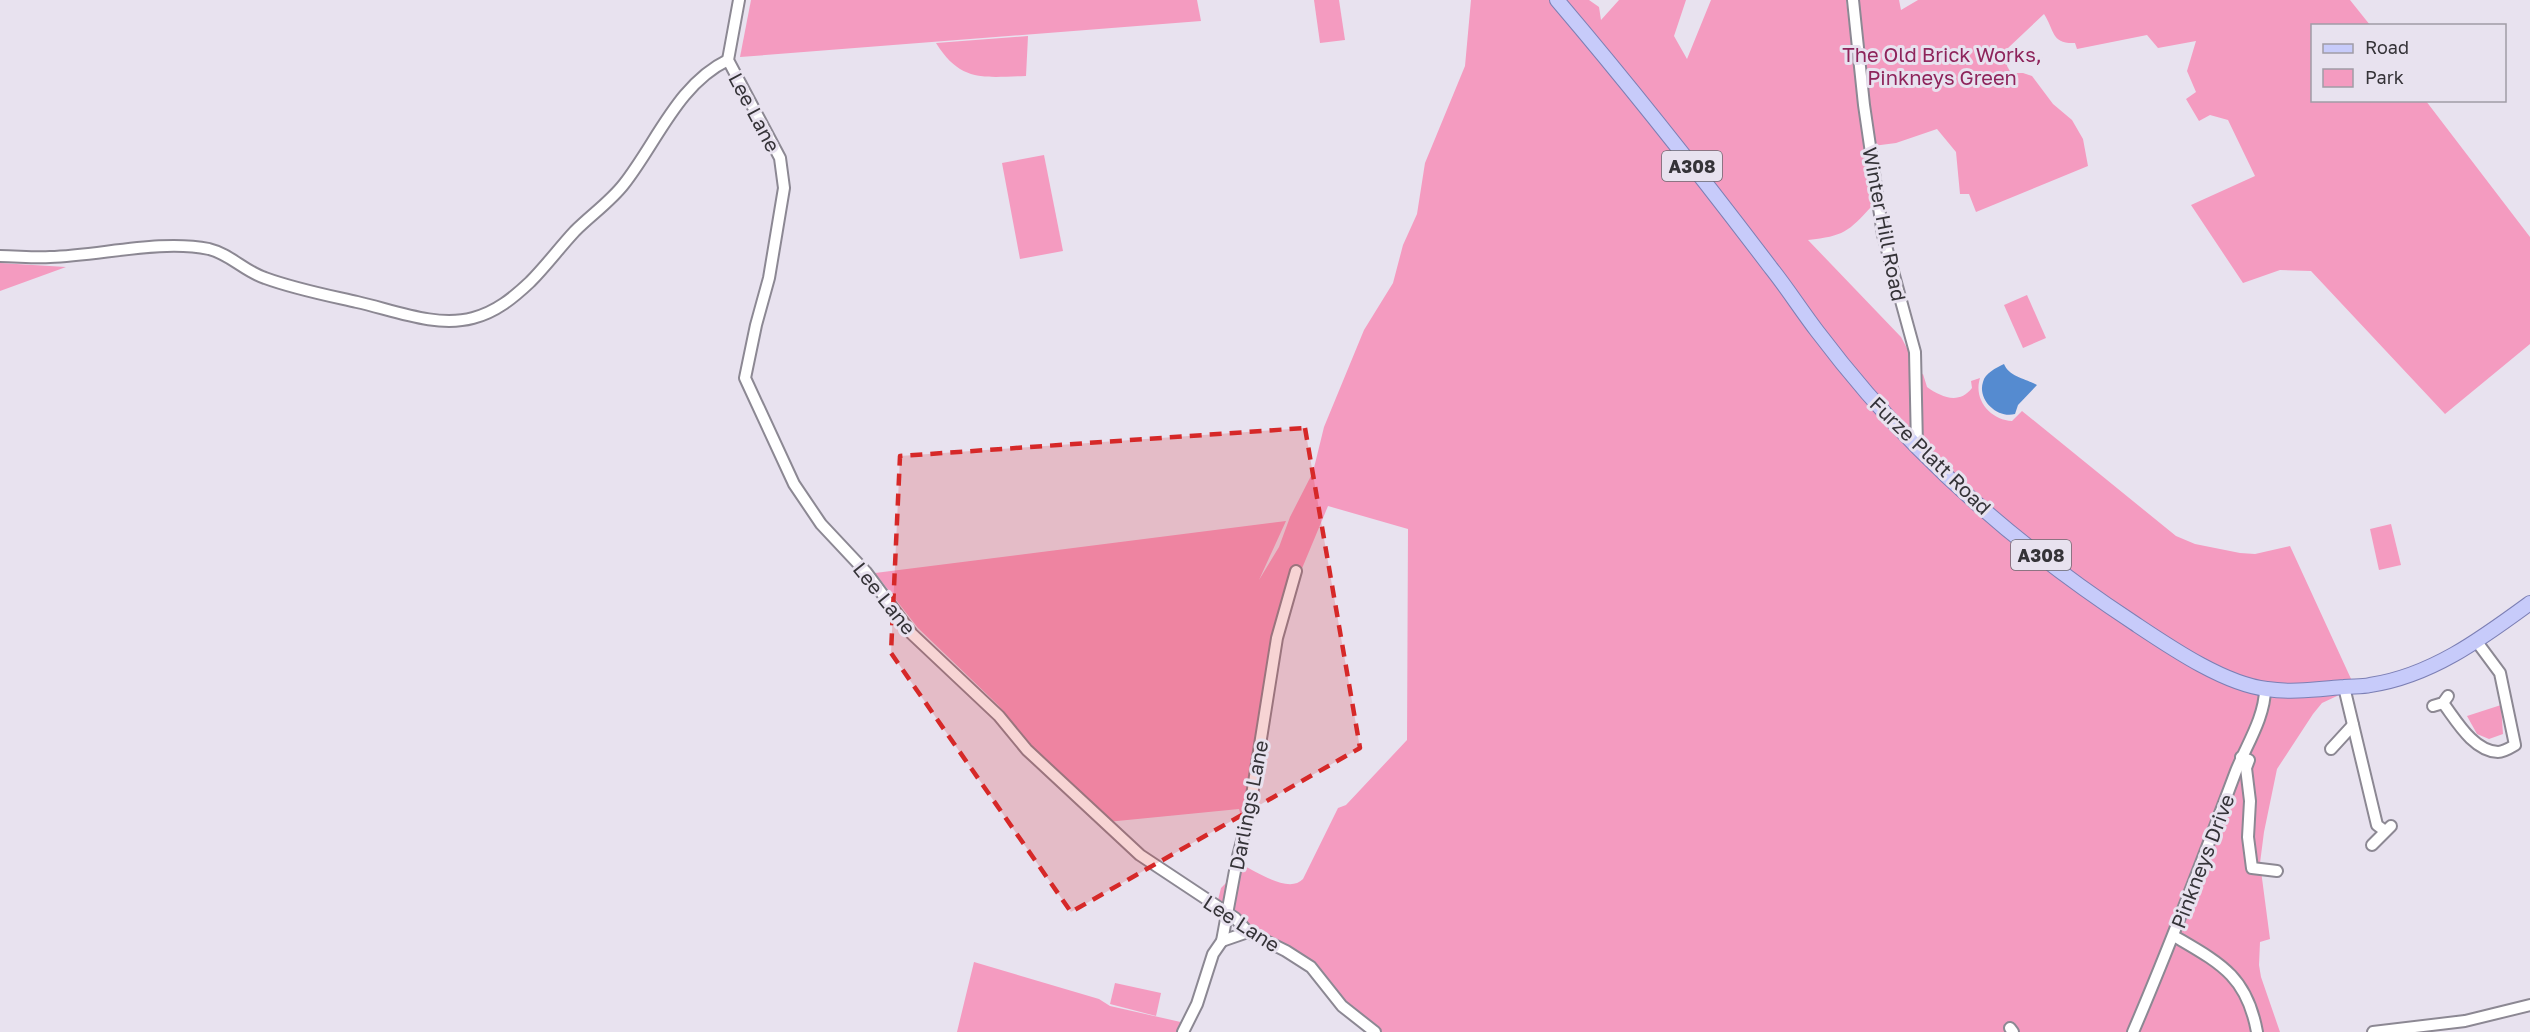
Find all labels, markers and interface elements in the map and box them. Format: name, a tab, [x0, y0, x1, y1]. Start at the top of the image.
legend	[2311, 24, 2506, 102]
text: Road	[2365, 36, 2409, 58]
park label: The Old Brick Works, Pinkneys Green	[1842, 42, 2042, 89]
text: Park	[2365, 66, 2404, 88]
street label: Lee Lane	[724, 68, 786, 156]
street label: Winter Hill Road	[1858, 145, 1912, 303]
road number: A308	[1662, 151, 1722, 181]
street label: Furze Platt Road	[1865, 391, 1997, 519]
road number: A308	[2011, 540, 2071, 570]
street label: Lee Lane	[849, 557, 921, 639]
street label: Darlings Lane	[1224, 738, 1272, 872]
street label: Pinkneys Drive	[2165, 790, 2239, 932]
street label: Lee Lane	[1199, 889, 1285, 957]

